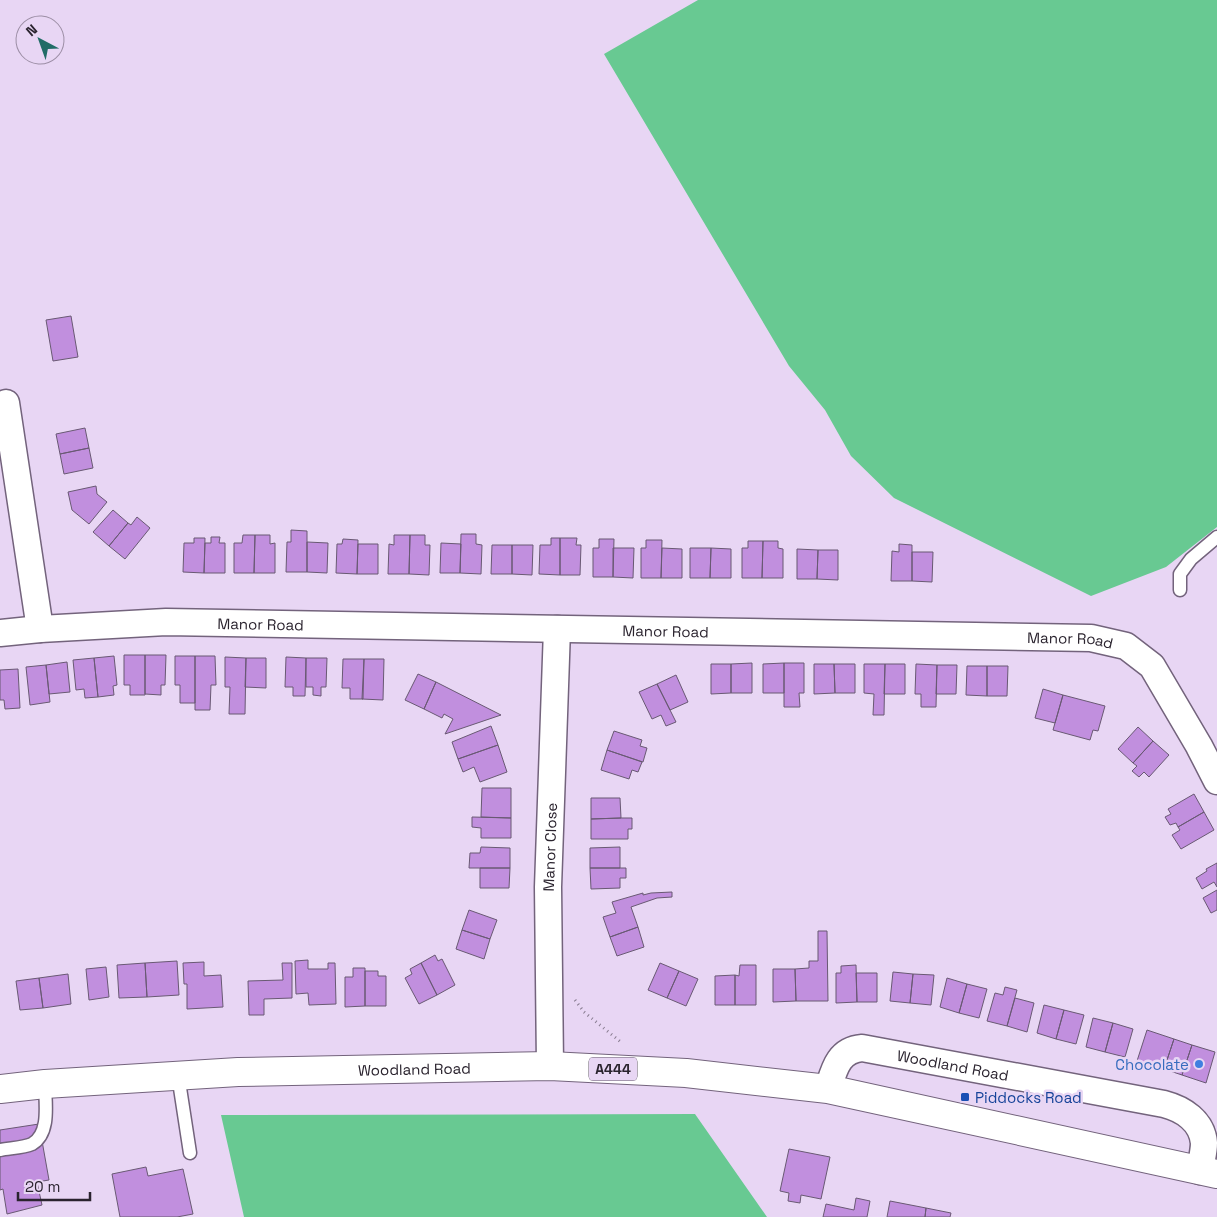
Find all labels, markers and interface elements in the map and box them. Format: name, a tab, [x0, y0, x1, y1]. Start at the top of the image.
north arrow	[15, 15, 65, 65]
text: N	[22, 20, 41, 40]
street label: Manor Road	[217, 613, 304, 634]
street label: Manor Road	[622, 620, 709, 641]
street label: Manor Road	[1027, 627, 1115, 652]
street label: Manor Close	[538, 802, 560, 892]
street label: Woodland Road	[896, 1045, 1010, 1085]
place label: Chocolate	[1115, 1055, 1189, 1074]
street label: Woodland Road	[358, 1058, 471, 1079]
road number: A444	[589, 1058, 637, 1080]
marker: Chocolate	[1193, 1058, 1205, 1070]
place label: Piddocks Road	[975, 1088, 1082, 1107]
marker: Piddocks Road	[959, 1091, 971, 1103]
scale bar	[18, 1170, 90, 1202]
text: 20 m	[25, 1177, 60, 1196]

